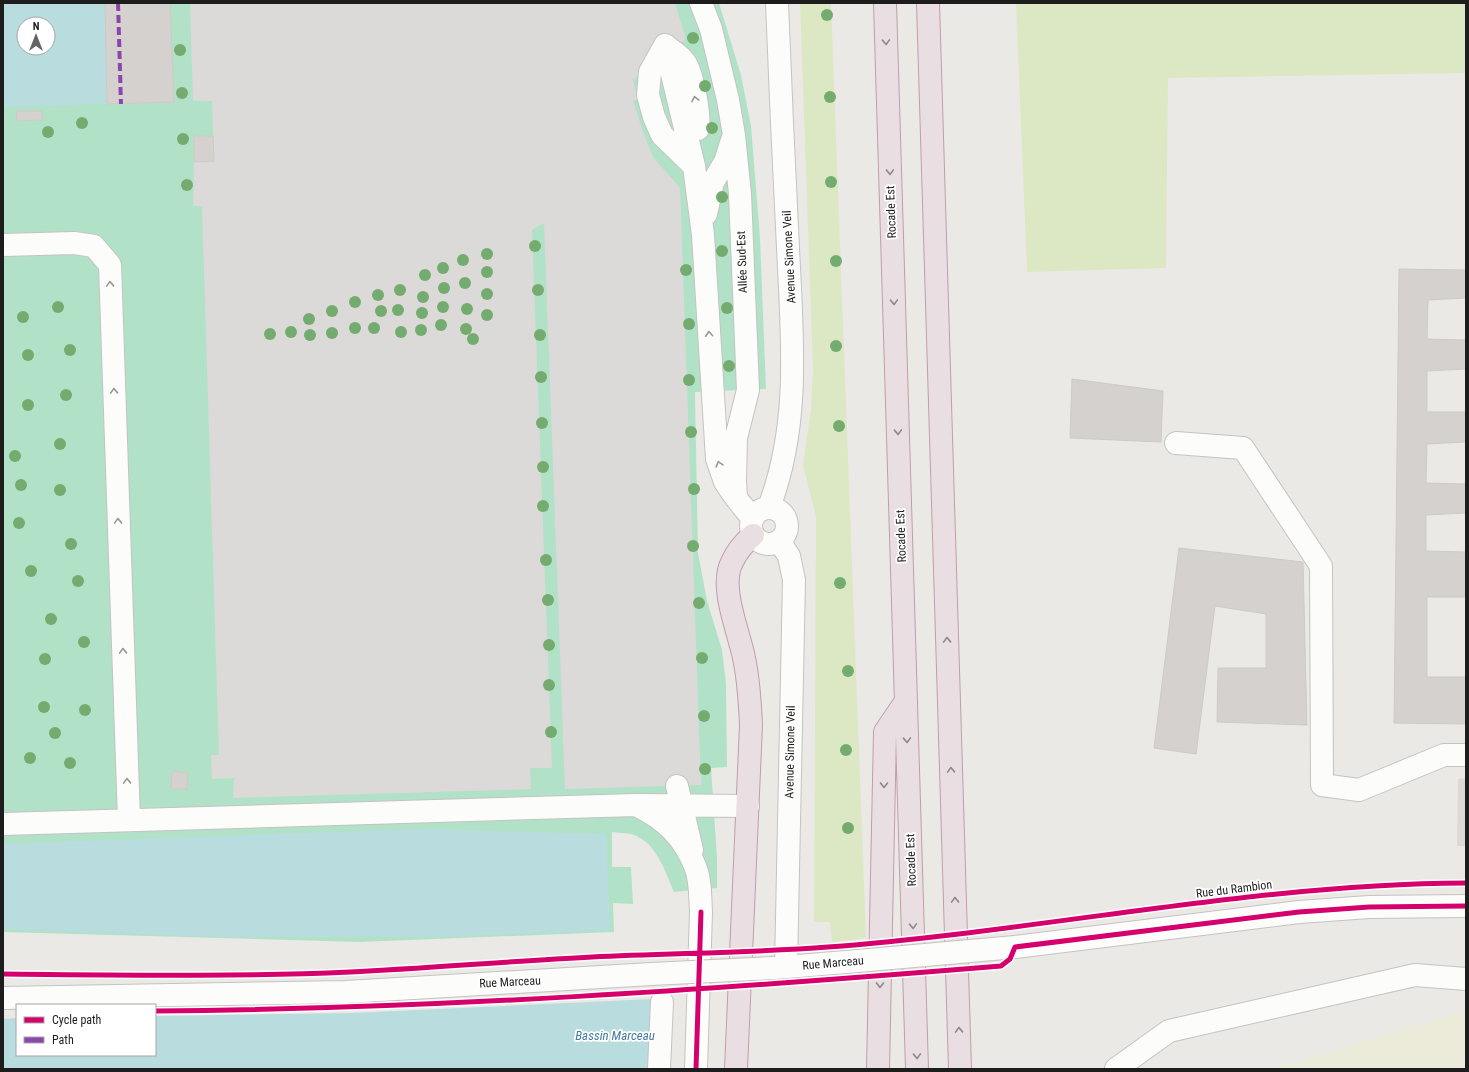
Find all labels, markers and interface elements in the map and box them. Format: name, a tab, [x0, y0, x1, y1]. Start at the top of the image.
north arrow	[16, 16, 56, 56]
text: N	[33, 20, 40, 33]
one-way arrow	[882, 39, 890, 45]
one-way arrow	[691, 96, 699, 103]
one-way arrow	[886, 169, 894, 175]
street label: Rocade Est	[883, 185, 899, 239]
street label: Avenue Simone Veil	[780, 210, 798, 304]
street label: Allée Sud-Est	[734, 230, 750, 293]
one-way arrow	[106, 281, 114, 287]
one-way arrow	[890, 299, 898, 305]
one-way arrow	[705, 331, 714, 337]
one-way arrow	[110, 388, 118, 394]
one-way arrow	[894, 429, 902, 435]
one-way arrow	[715, 460, 724, 467]
street label: Rocade Est	[893, 509, 909, 563]
one-way arrow	[114, 518, 123, 524]
one-way arrow	[943, 637, 951, 643]
one-way arrow	[119, 648, 127, 654]
street label: Avenue Simone Veil	[782, 705, 798, 799]
one-way arrow	[903, 737, 911, 743]
one-way arrow	[947, 767, 955, 773]
one-way arrow	[123, 778, 132, 784]
one-way arrow	[879, 782, 888, 788]
street label: Rocade Est	[903, 833, 919, 887]
street label: Rue du Rambion	[1195, 877, 1273, 901]
one-way arrow	[951, 897, 959, 903]
one-way arrow	[909, 923, 917, 929]
street label: Rue Marceau	[802, 953, 865, 973]
street label: Rue Marceau	[479, 973, 541, 991]
one-way arrow	[876, 982, 884, 988]
legend	[16, 1004, 156, 1056]
text: Cycle path	[52, 1013, 102, 1027]
one-way arrow	[955, 1027, 963, 1033]
water label: Bassin Marceau	[575, 1028, 655, 1043]
text: Path	[52, 1033, 74, 1047]
one-way arrow	[913, 1053, 921, 1059]

